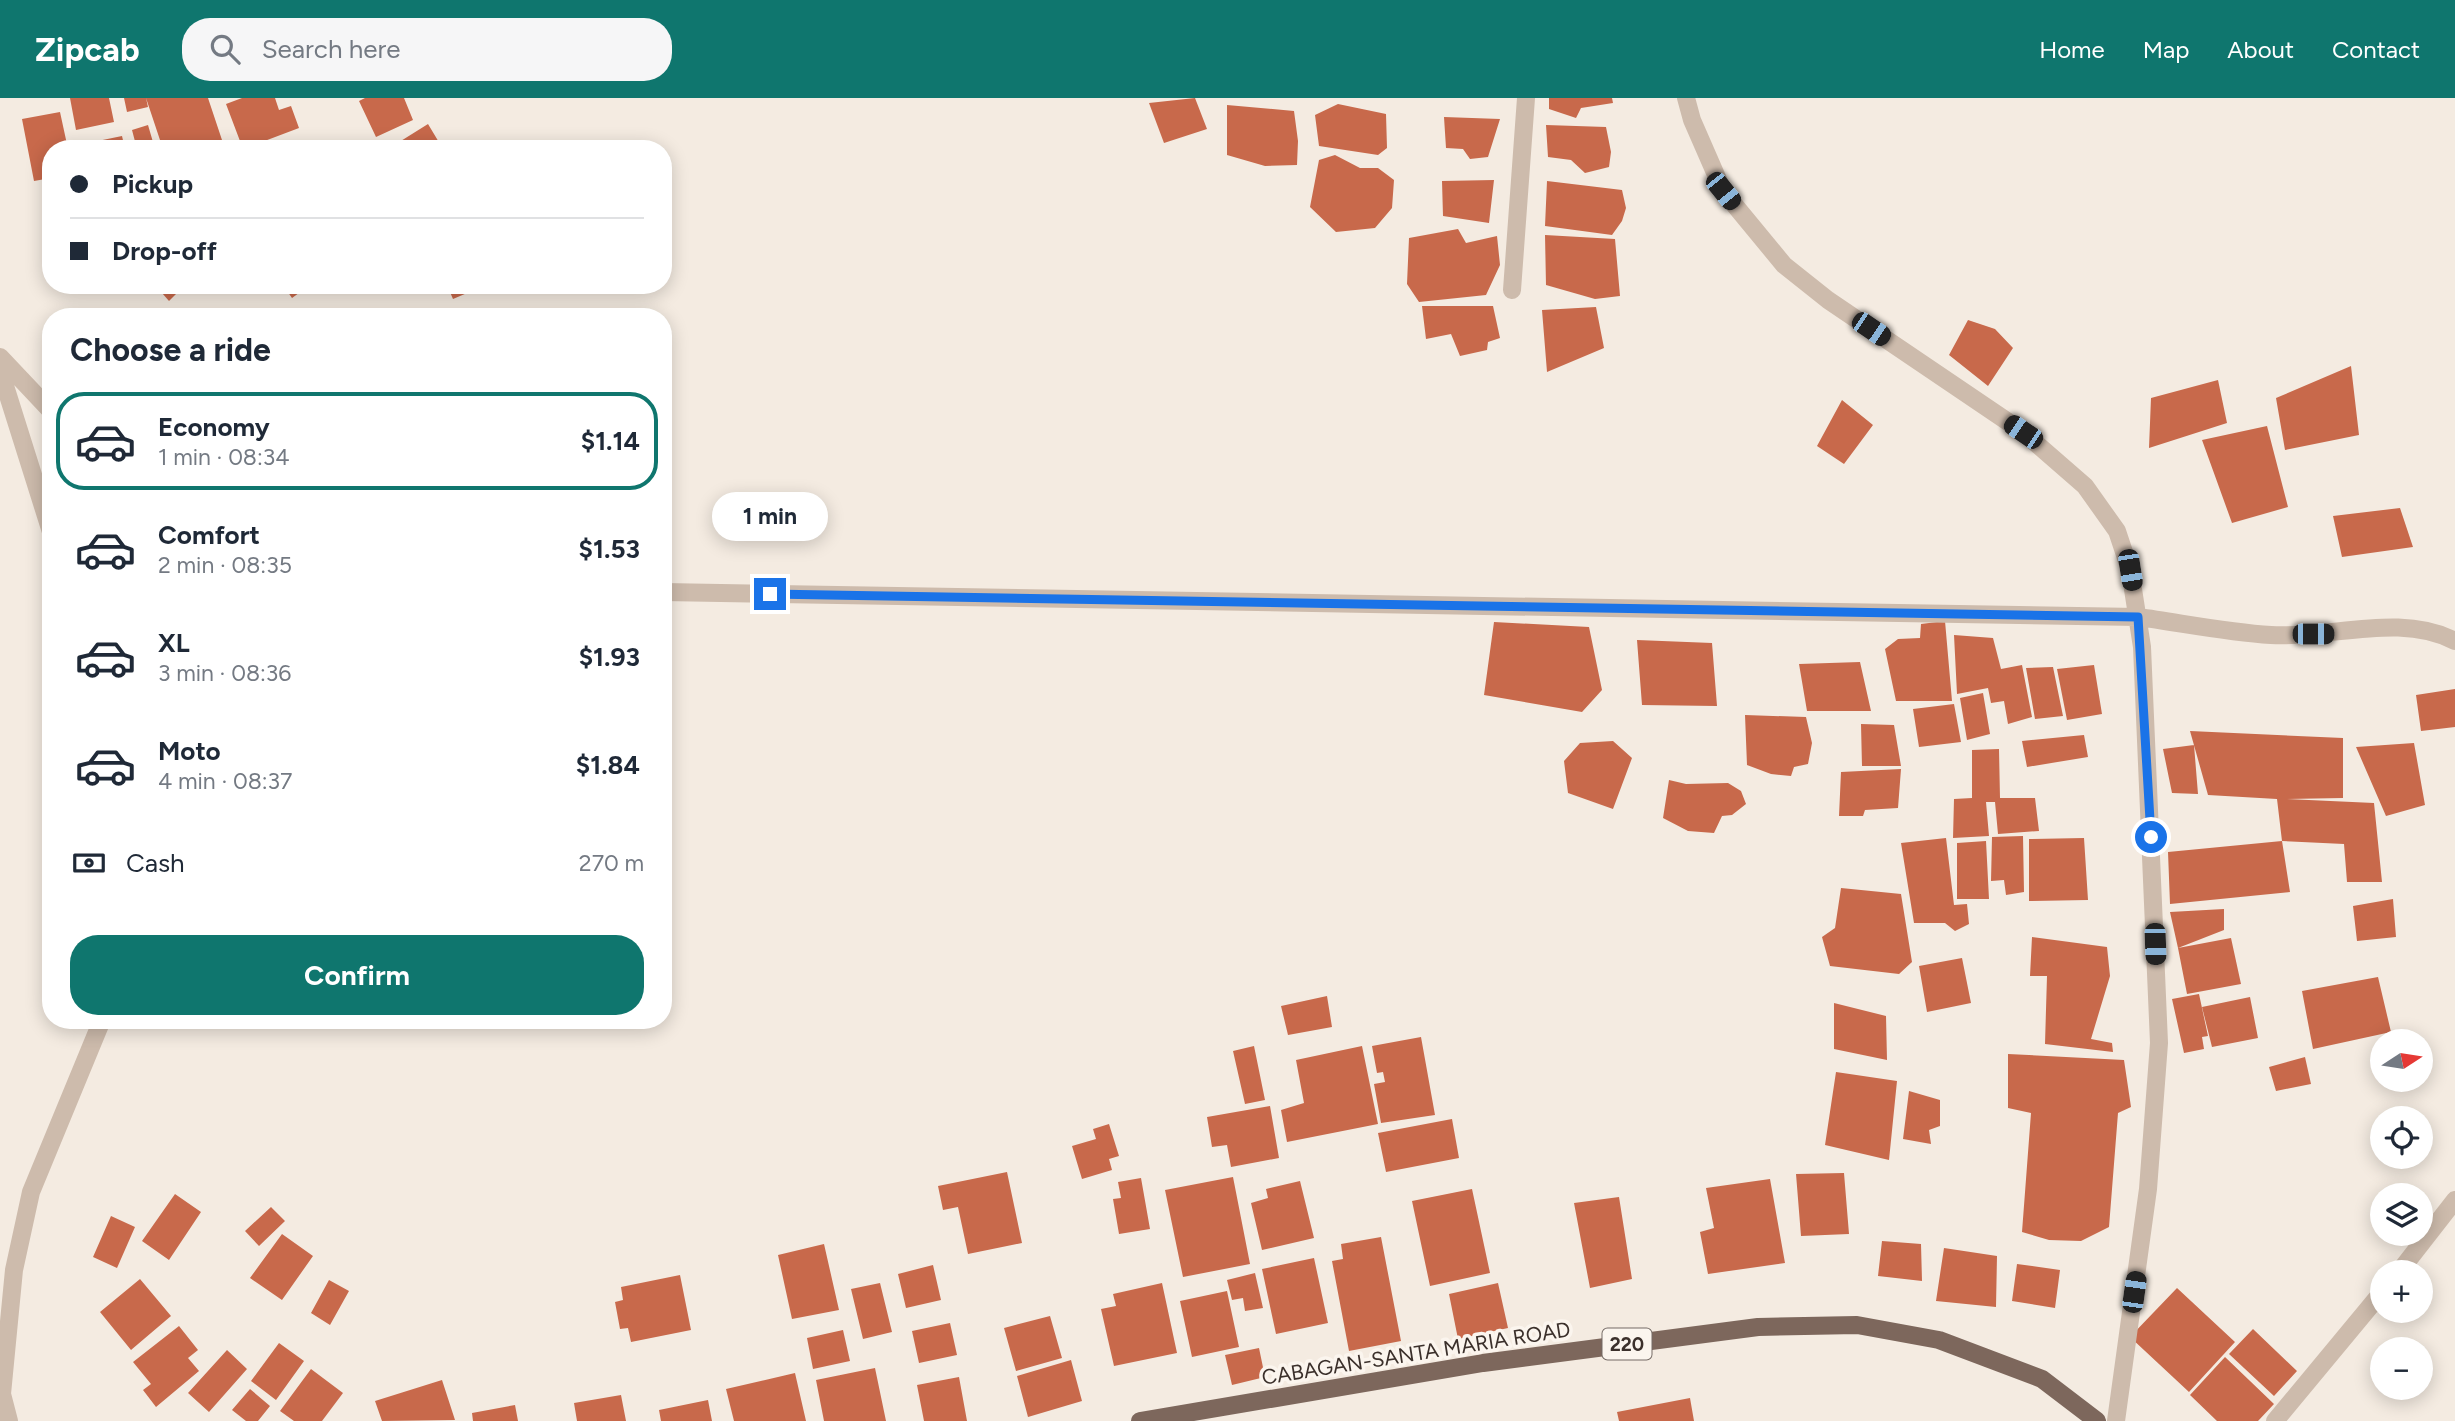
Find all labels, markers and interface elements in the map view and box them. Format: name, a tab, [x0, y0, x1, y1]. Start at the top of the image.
search box	[182, 18, 672, 81]
text: Zipcab	[35, 30, 140, 69]
icon: search	[206, 30, 244, 68]
text: Search here	[262, 33, 401, 65]
text: Home	[2039, 35, 2105, 64]
text: Map	[2143, 35, 2189, 64]
text: About	[2227, 35, 2294, 64]
text: Contact	[2332, 35, 2420, 64]
text: Pickup	[112, 168, 193, 200]
car	[1702, 168, 1745, 214]
text: Drop-off	[112, 235, 217, 267]
car	[1848, 309, 1895, 349]
text: Choose a ride	[70, 331, 271, 369]
icon: car	[74, 410, 137, 473]
text: Economy	[158, 411, 270, 443]
car	[2000, 412, 2047, 452]
text: $1.14	[581, 425, 640, 457]
text: 1 min · 08:34	[158, 443, 290, 471]
callout: 1 min	[712, 492, 828, 542]
text: 1 min	[743, 502, 797, 530]
icon: car	[74, 518, 137, 581]
text: Comfort	[158, 519, 260, 551]
text: $1.53	[579, 533, 640, 565]
car	[2117, 548, 2144, 592]
text: 2 min · 08:35	[158, 551, 292, 579]
route end	[754, 578, 786, 610]
car	[2293, 624, 2335, 645]
icon: car	[74, 626, 137, 689]
text: XL	[158, 627, 190, 659]
text: $1.93	[579, 641, 640, 673]
text: 3 min · 08:36	[158, 659, 291, 687]
icon: car	[74, 734, 137, 797]
text: Moto	[158, 735, 221, 767]
text: $1.84	[576, 749, 640, 781]
text: 4 min · 08:37	[158, 767, 292, 795]
route start	[2135, 821, 2167, 853]
icon: cash	[70, 844, 108, 882]
text: Cash	[126, 847, 185, 879]
text: 270 m	[579, 849, 644, 877]
car	[2144, 923, 2167, 965]
button: Confirm	[70, 935, 644, 1015]
north arrow	[2370, 1029, 2432, 1092]
map controls	[2370, 1029, 2433, 1400]
button: locate	[2370, 1106, 2433, 1169]
button: layers	[2370, 1183, 2433, 1246]
button: +	[2370, 1260, 2433, 1323]
car	[2121, 1270, 2148, 1314]
street label: CABAGAN-SANTA MARIA ROAD	[1260, 1316, 1572, 1390]
road number: 220	[1602, 1328, 1652, 1360]
button: −	[2370, 1337, 2433, 1400]

